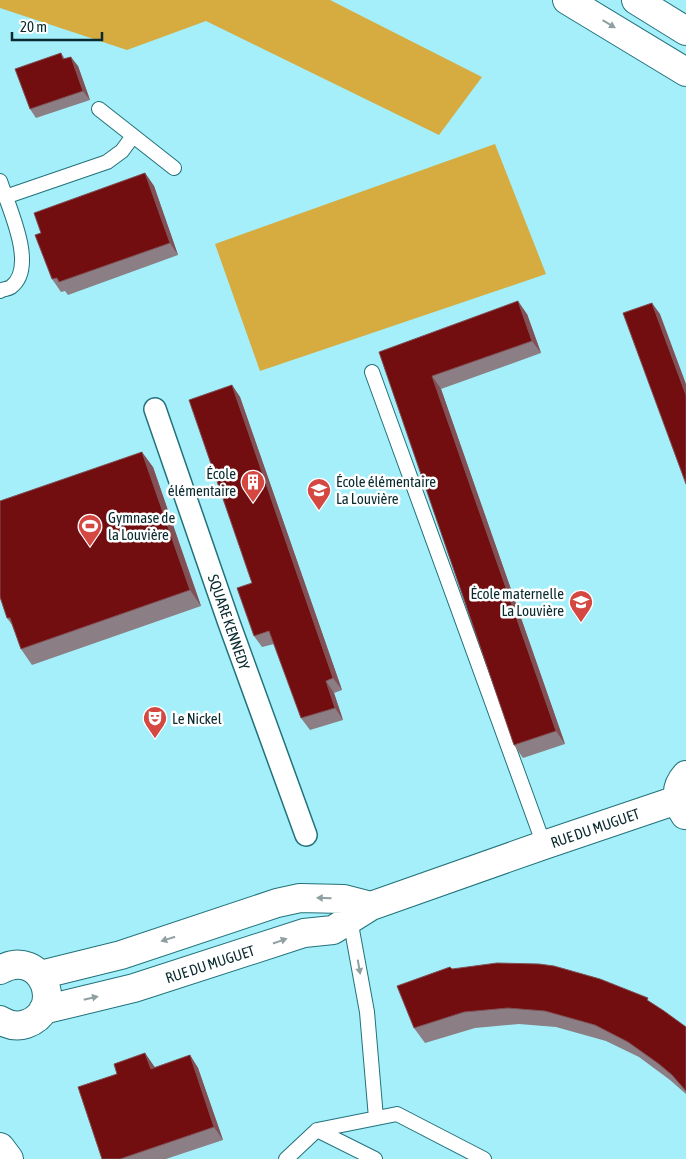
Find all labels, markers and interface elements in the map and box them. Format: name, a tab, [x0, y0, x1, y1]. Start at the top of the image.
scale bar	[12, 10, 102, 42]
text: 20 m	[20, 18, 47, 35]
one-way arrow	[602, 20, 616, 29]
place label: École élémentaire	[168, 465, 236, 499]
building icon: École élémentaire	[240, 469, 266, 503]
place label: École élémentaire La Louvière	[336, 473, 436, 507]
school or university icon: École élémentaire La Louvière	[306, 477, 332, 511]
place label: Gymnase de la Louvière	[108, 509, 175, 543]
sports icon: Gymnase de la Louvière	[77, 513, 103, 547]
street label: SQUARE KENNEDY	[205, 572, 253, 672]
place label: École maternelle La Louvière	[470, 585, 564, 619]
school or university icon: École maternelle La Louvière	[568, 589, 594, 623]
theatre icon: Le Nickel	[142, 705, 168, 739]
place label: Le Nickel	[172, 710, 222, 727]
street label: RUE DU MUGUET	[548, 805, 642, 851]
one-way arrow	[315, 894, 331, 902]
one-way arrow	[160, 936, 175, 944]
one-way arrow	[272, 937, 287, 944]
street label: RUE DU MUGUET	[163, 941, 257, 986]
one-way arrow	[356, 959, 364, 975]
one-way arrow	[83, 994, 98, 1002]

